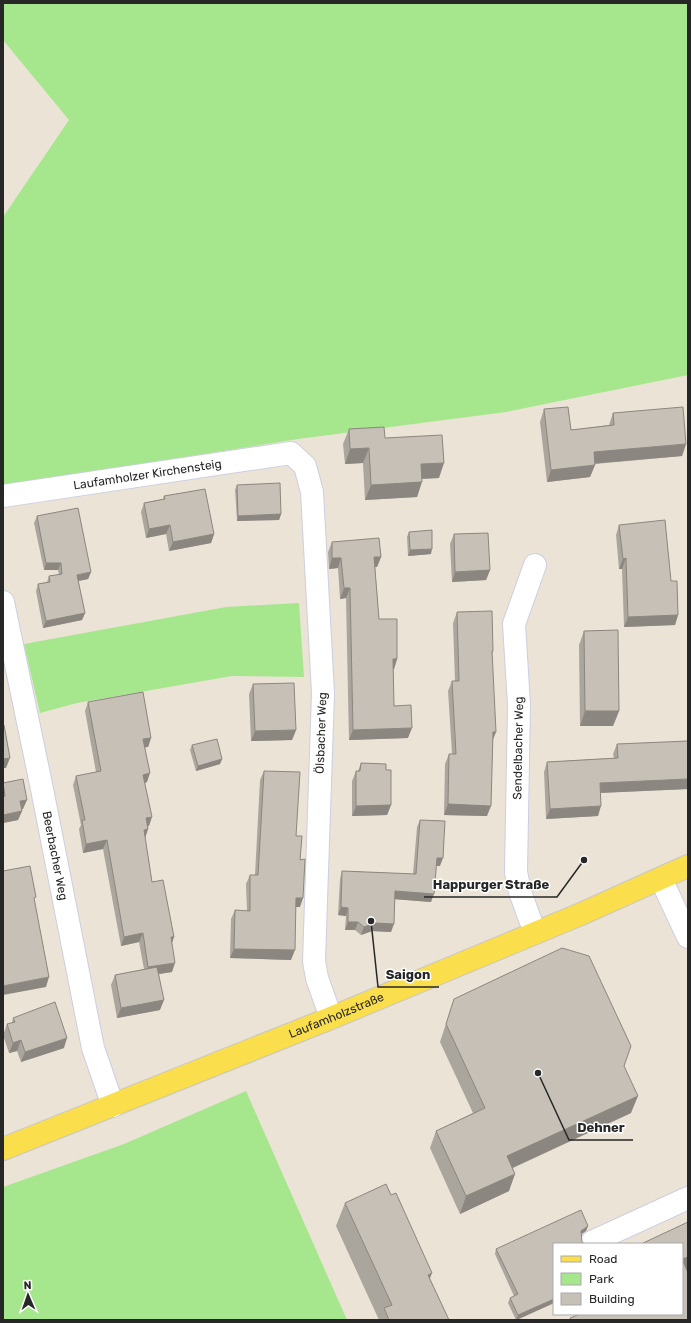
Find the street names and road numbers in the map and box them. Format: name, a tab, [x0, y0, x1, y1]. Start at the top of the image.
street label: Laufamholzer Kirchensteig	[72, 456, 223, 492]
street label: Ölsbacher Weg	[313, 692, 329, 774]
street label: Sendelbacher Weg	[510, 696, 526, 800]
street label: Beerbacher Weg	[39, 810, 71, 902]
street label: Laufamholzstraße	[287, 990, 386, 1041]

